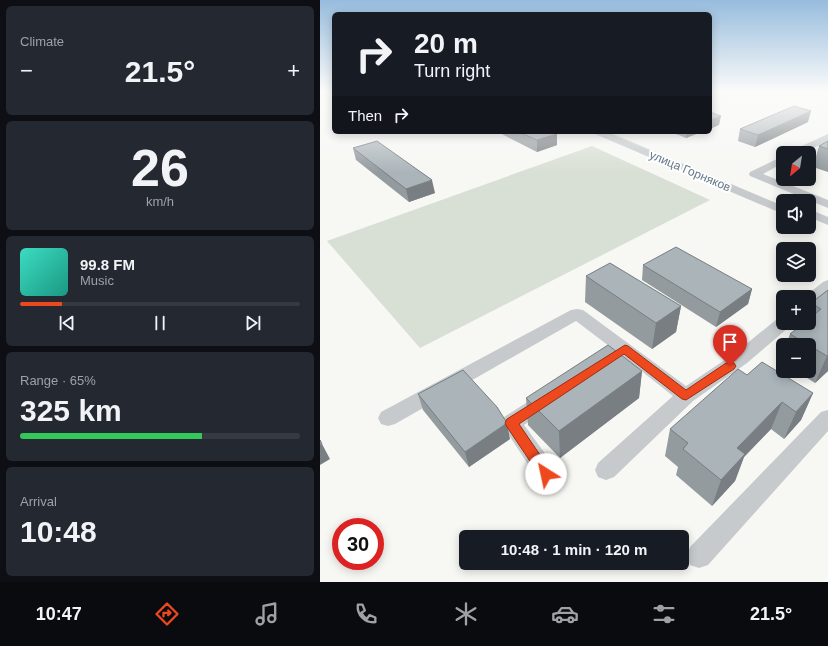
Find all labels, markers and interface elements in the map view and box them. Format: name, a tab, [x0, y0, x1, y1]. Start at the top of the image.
icon: right	[348, 28, 400, 80]
text: 20 m	[414, 28, 478, 59]
text: Climate	[20, 34, 64, 49]
text: 21.5°	[125, 55, 195, 88]
text: −	[20, 58, 33, 83]
text: +	[287, 58, 300, 83]
text: Turn right	[414, 61, 490, 81]
icon: right	[390, 104, 412, 126]
text: Then	[348, 107, 382, 124]
text: 26	[131, 139, 189, 197]
north arrow	[776, 146, 816, 186]
map controls	[776, 146, 816, 378]
street label: улица Горняков	[647, 148, 733, 194]
text: km/h	[146, 194, 174, 209]
button: sound	[776, 194, 816, 234]
button: layers	[776, 242, 816, 282]
text: 99.8 FM	[80, 256, 135, 273]
text: Music	[80, 273, 114, 288]
button: +	[776, 290, 816, 330]
icon: previous	[56, 312, 78, 334]
icon: pause	[149, 312, 171, 334]
icon: next	[242, 312, 264, 334]
pin	[713, 325, 747, 366]
icon: arrive	[719, 331, 741, 353]
button: −	[776, 338, 816, 378]
text: Range · 65%	[20, 373, 96, 388]
text: 325 km	[20, 394, 122, 427]
position arrow	[525, 453, 567, 495]
text: Arrival	[20, 494, 57, 509]
text: 10:48	[20, 515, 97, 548]
speed limit sign: 30	[332, 518, 384, 570]
text: 10:48 · 1 min · 120 m	[501, 541, 647, 558]
icon: directions	[153, 600, 181, 628]
icon: music	[253, 600, 281, 628]
icon: phone	[352, 600, 380, 628]
icon: climate	[452, 600, 480, 628]
icon: car	[551, 600, 579, 628]
icon: filters	[650, 600, 678, 628]
text: 10:47	[36, 604, 82, 624]
text: 21.5°	[750, 604, 792, 624]

